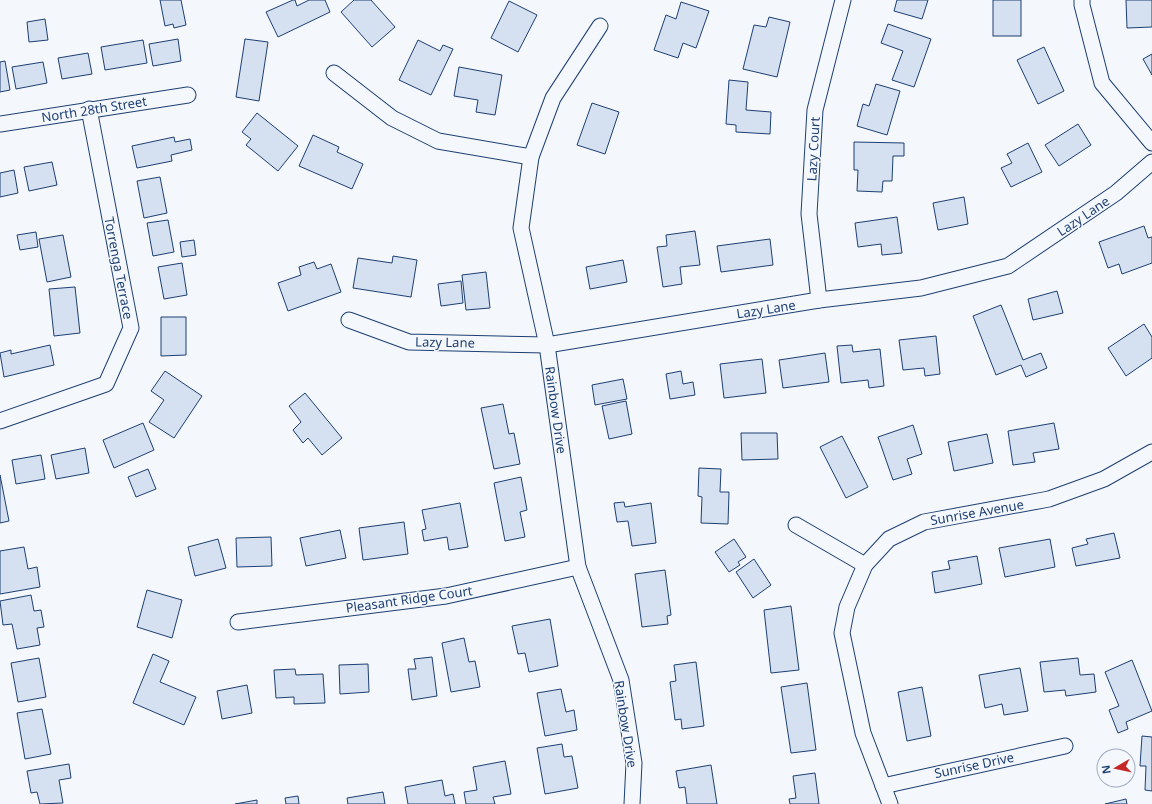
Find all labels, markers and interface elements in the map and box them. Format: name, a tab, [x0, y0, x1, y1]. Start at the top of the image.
street label: North 28th Street	[40, 92, 148, 126]
street label: Lazy Court	[802, 116, 824, 182]
street label: Lazy Lane	[1053, 192, 1113, 240]
street label: Torrenga Terrace	[100, 215, 138, 321]
street label: Lazy Lane	[735, 295, 797, 323]
street label: Lazy Lane	[415, 332, 475, 352]
street label: Rainbow Drive	[541, 365, 571, 455]
street label: Sunrise Avenue	[929, 495, 1025, 529]
street label: Pleasant Ridge Court	[344, 581, 474, 617]
street label: Rainbow Drive	[610, 679, 642, 769]
street label: Sunrise Drive	[932, 748, 1016, 782]
north arrow	[1096, 748, 1136, 788]
text: N	[1098, 764, 1114, 775]

